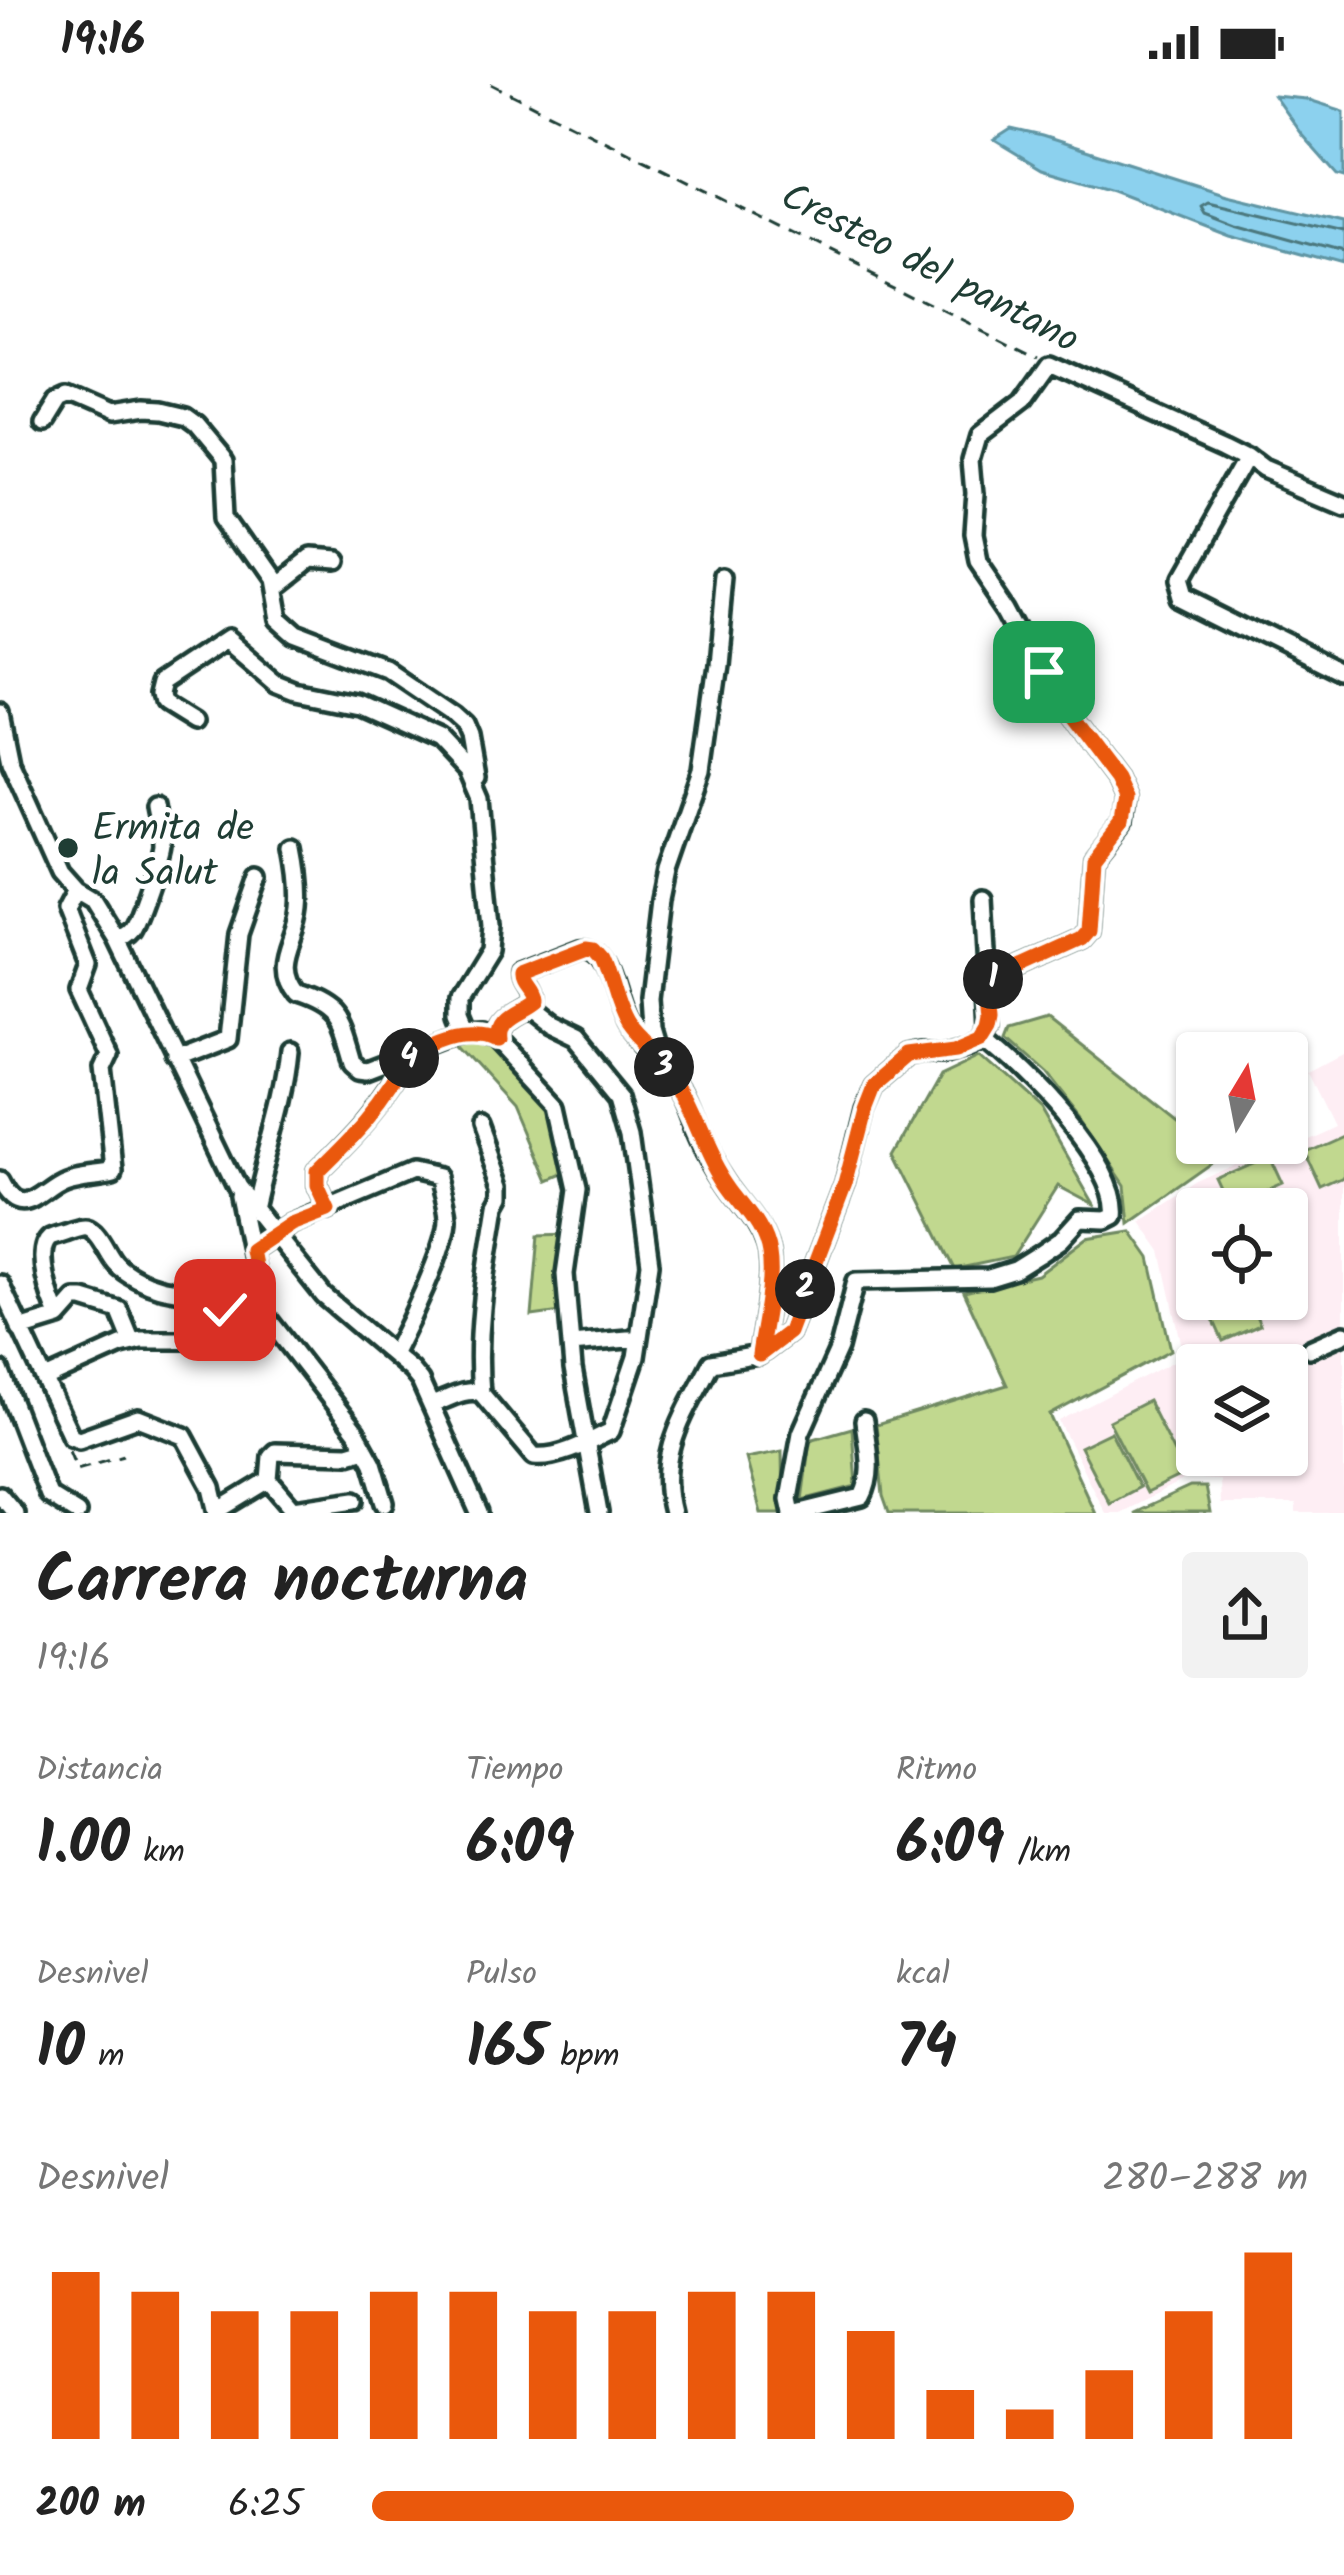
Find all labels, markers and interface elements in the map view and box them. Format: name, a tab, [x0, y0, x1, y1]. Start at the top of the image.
text: 19:16	[60, 6, 145, 78]
street label: Cresteo del pantano	[769, 167, 1089, 372]
pin	[993, 621, 1095, 723]
icon: arrive	[1011, 639, 1077, 705]
place label: Ermita de la Salut	[92, 799, 254, 906]
marker: Ermita de la Salut	[55, 835, 81, 861]
pin: 1	[963, 949, 1023, 1009]
text: 1	[988, 952, 998, 1005]
pin: 4	[379, 1028, 439, 1088]
text: 4	[400, 1031, 418, 1084]
north arrow	[1176, 1032, 1308, 1164]
map controls	[1176, 1032, 1308, 1476]
pin: 3	[634, 1037, 694, 1097]
text: 3	[655, 1040, 673, 1093]
button: locate	[1176, 1188, 1308, 1320]
pin	[174, 1259, 276, 1361]
pin: 2	[775, 1259, 835, 1319]
text: 2	[795, 1262, 815, 1315]
icon: check	[192, 1277, 258, 1343]
button: layers	[1176, 1344, 1308, 1476]
text: Carrera nocturna	[36, 1531, 528, 1636]
button: share	[1182, 1552, 1308, 1678]
text: 19:16	[36, 1629, 111, 1691]
text: Distancia	[36, 1745, 163, 1798]
text: Tiempo	[466, 1745, 563, 1798]
text: Ritmo	[896, 1745, 977, 1798]
text: 1.00	[36, 1798, 130, 1894]
text: 6:09	[466, 1798, 574, 1894]
text: 6:09	[896, 1798, 1004, 1894]
text: km	[130, 1827, 185, 1880]
text: /km	[1004, 1827, 1071, 1880]
text: Desnivel	[36, 1949, 149, 2002]
text: Pulso	[466, 1949, 537, 2002]
text: kcal	[896, 1949, 950, 2002]
text: 10	[36, 2002, 85, 2098]
text: 165	[466, 2002, 547, 2098]
text: 74	[896, 2002, 957, 2098]
text: m	[85, 2031, 124, 2084]
text: bpm	[547, 2031, 620, 2084]
text: Desnivel	[36, 2149, 169, 2211]
text: 280–288 m	[1102, 2149, 1308, 2211]
text: 200 m	[36, 2475, 146, 2537]
text: 6:25	[228, 2475, 303, 2537]

